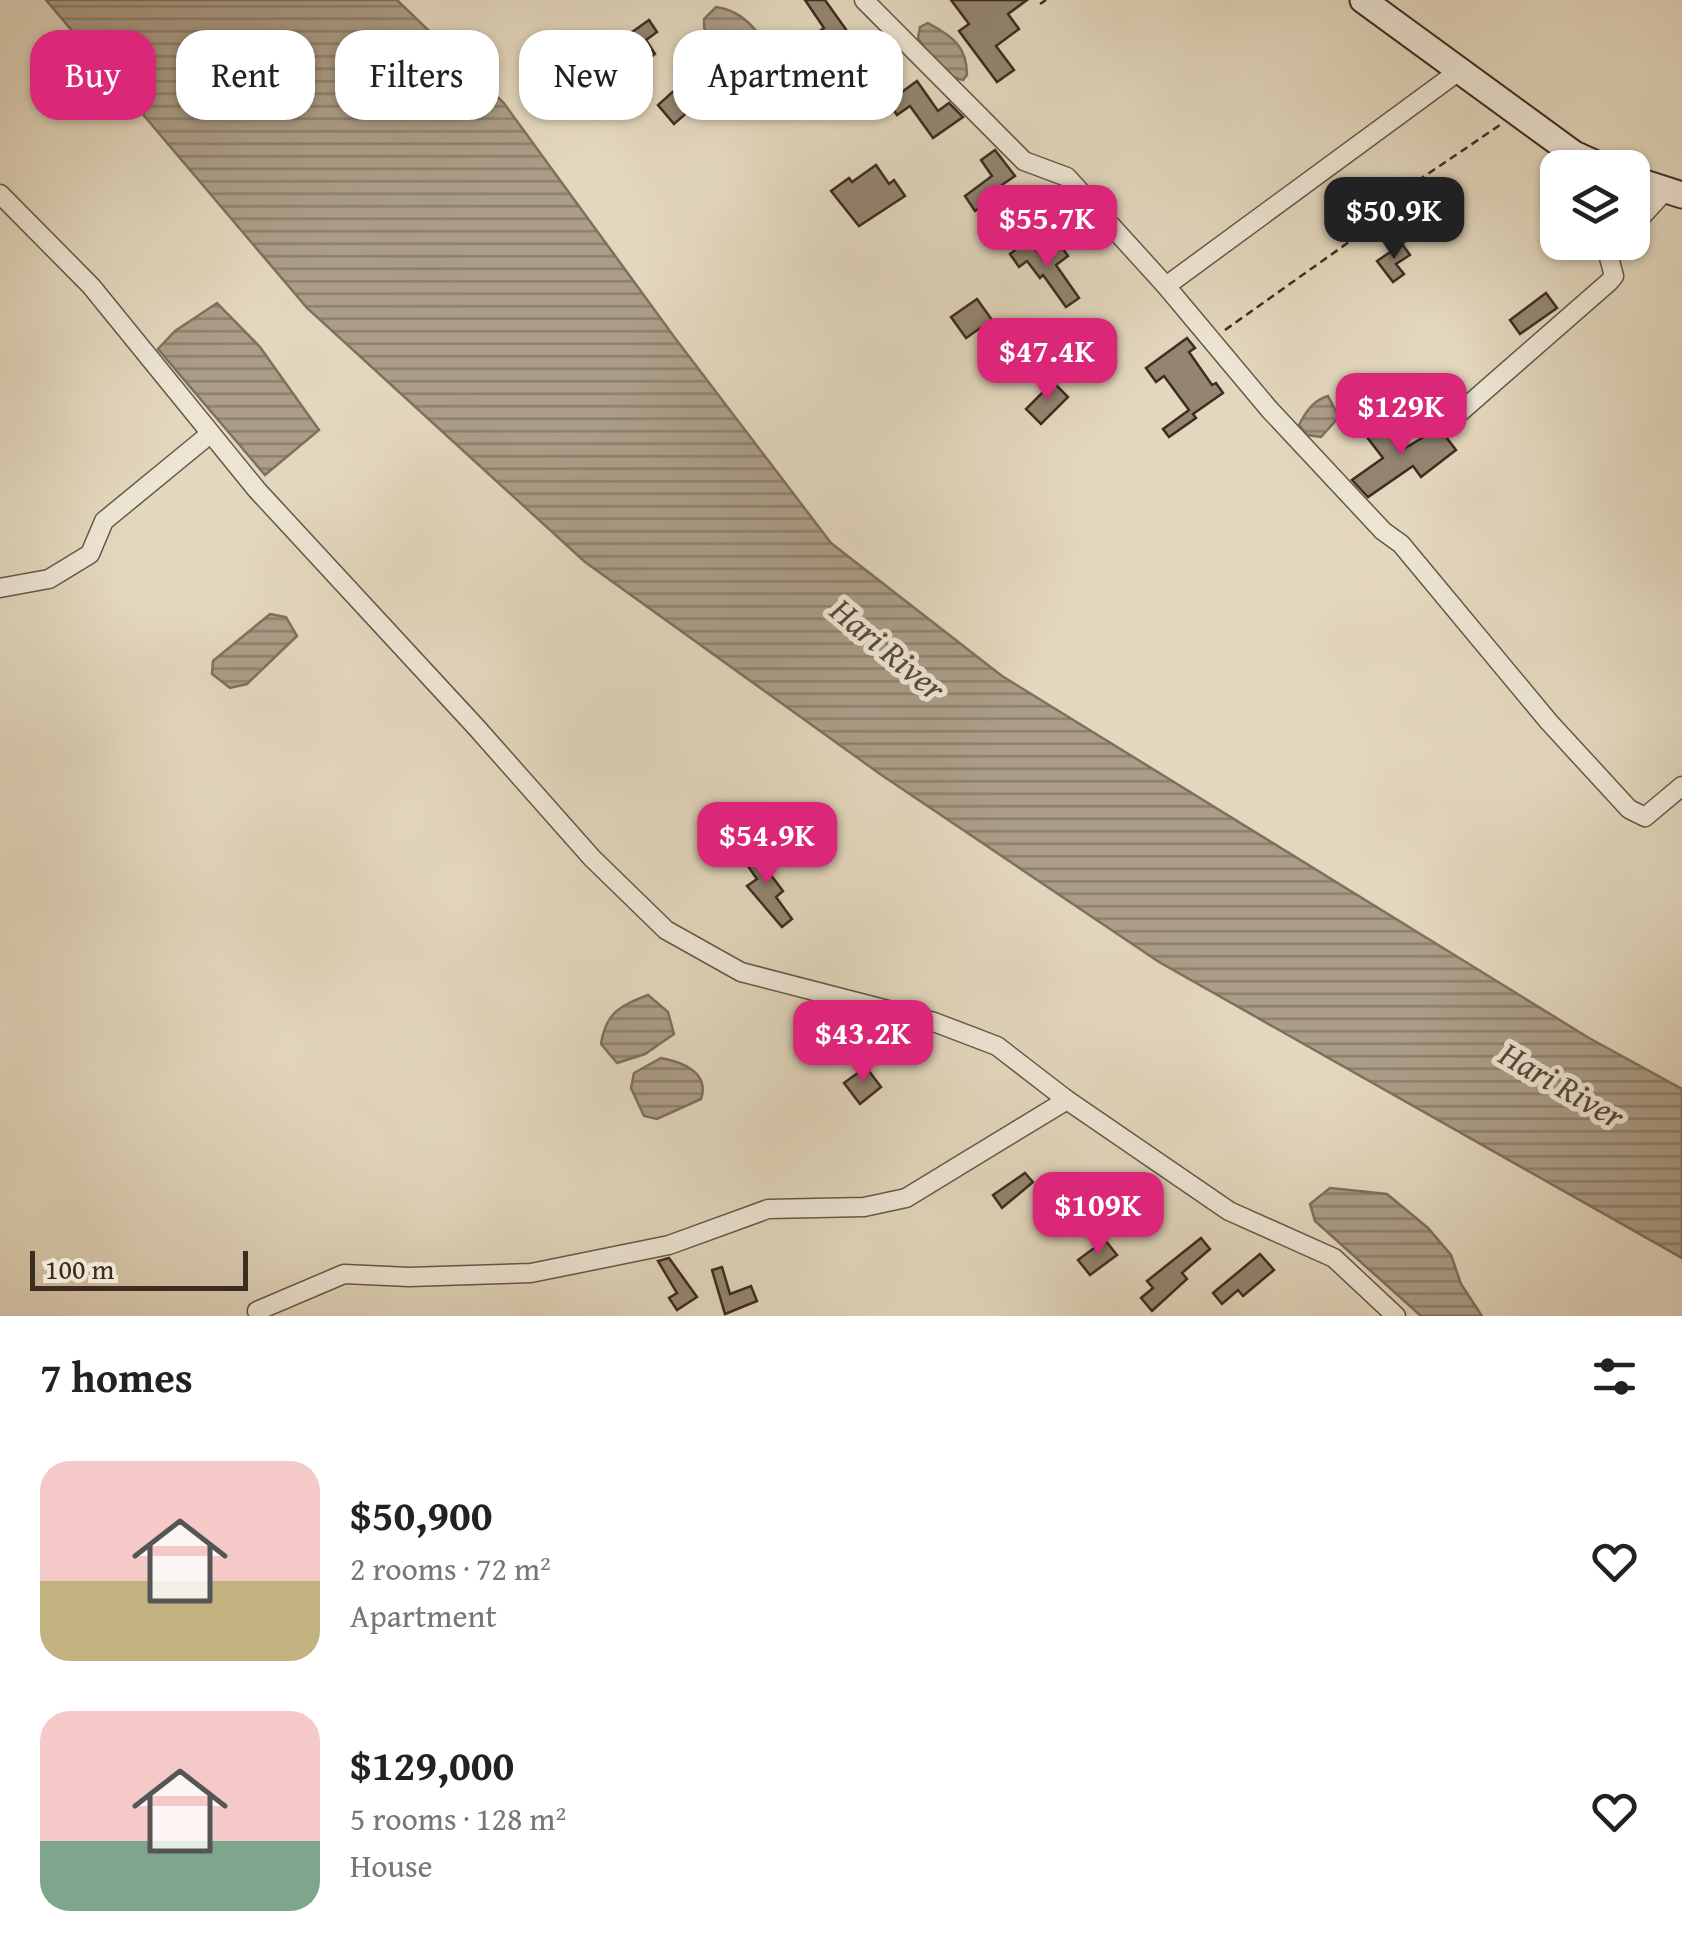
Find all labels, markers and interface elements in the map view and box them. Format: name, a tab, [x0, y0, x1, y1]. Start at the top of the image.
chip: Buy	[30, 30, 156, 120]
chip: Rent	[176, 30, 315, 120]
chip: Filters	[335, 30, 499, 120]
chip: New	[519, 30, 653, 120]
chip: Apartment	[673, 30, 903, 120]
map controls	[1540, 150, 1650, 260]
button: layers	[1540, 150, 1650, 260]
pin: $50.9K	[1313, 177, 1475, 262]
pin: $55.7K	[966, 185, 1128, 270]
text: $50.9K	[1346, 186, 1442, 233]
text: $55.7K	[999, 194, 1095, 241]
pin: $47.4K	[966, 318, 1128, 403]
text: $47.4K	[999, 327, 1095, 374]
pin: $129K	[1331, 373, 1471, 458]
text: $129K	[1358, 382, 1444, 429]
water label: Hari River	[819, 584, 958, 713]
pin: $54.9K	[686, 802, 848, 887]
text: $54.9K	[719, 811, 815, 858]
pin: $43.2K	[782, 1000, 944, 1085]
text: $43.2K	[815, 1009, 911, 1056]
water label: Hari River	[1489, 1028, 1635, 1141]
pin: $109K	[1028, 1172, 1168, 1257]
text: $109K	[1055, 1181, 1141, 1228]
scale bar	[30, 1246, 248, 1290]
text: 100 m	[45, 1248, 114, 1289]
text: 7 homes	[40, 1346, 193, 1407]
icon: filters	[1587, 1349, 1642, 1404]
text: $50,900	[350, 1484, 492, 1545]
icon: home	[120, 1501, 240, 1621]
icon: heart	[1587, 1534, 1642, 1589]
text: 2 rooms · 72 m²	[350, 1545, 551, 1592]
text: Apartment	[350, 1592, 497, 1639]
text: $129,000	[350, 1734, 514, 1795]
icon: home	[120, 1751, 240, 1871]
icon: heart	[1587, 1784, 1642, 1839]
text: 5 rooms · 128 m²	[350, 1795, 566, 1842]
text: House	[350, 1842, 433, 1889]

